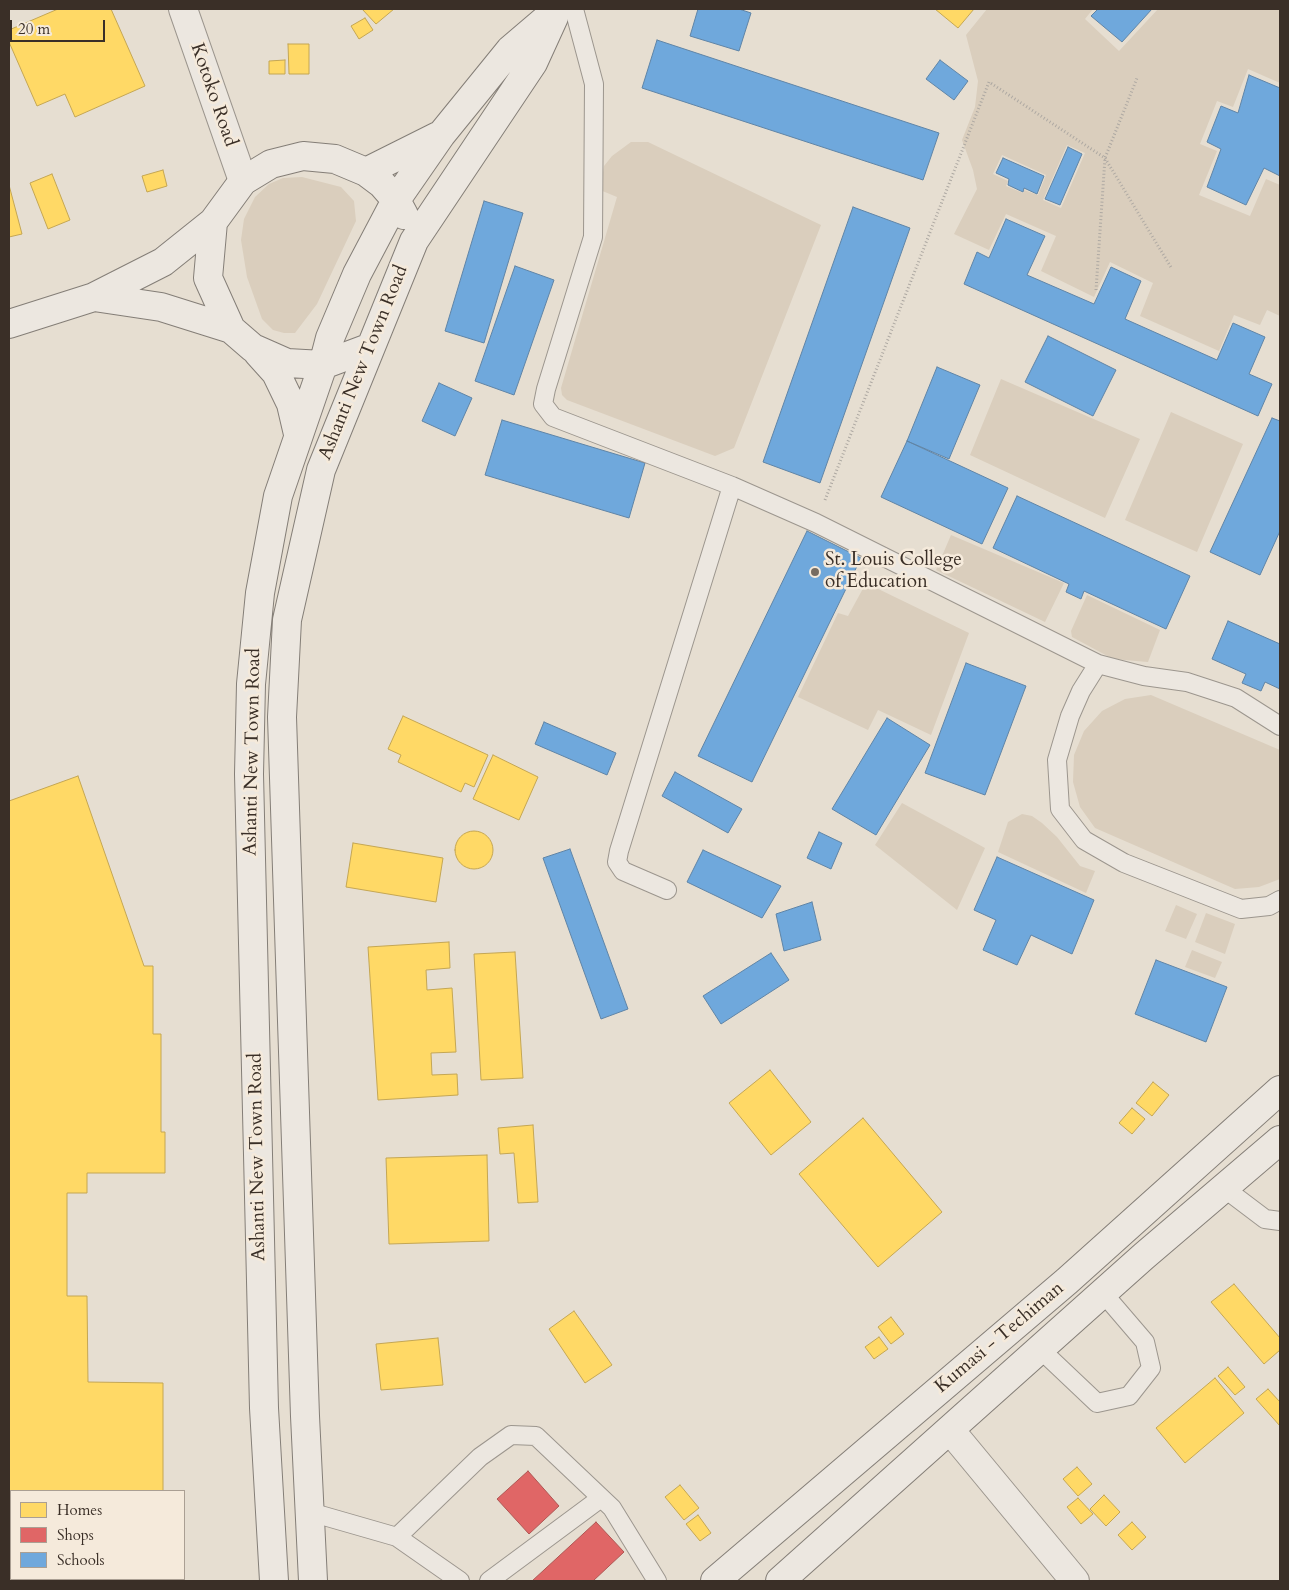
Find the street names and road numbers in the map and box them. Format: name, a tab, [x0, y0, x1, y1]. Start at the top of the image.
street label: Kotoko Road	[185, 40, 241, 150]
street label: Ashanti New Town Road	[314, 262, 414, 464]
street label: Ashanti New Town Road	[240, 648, 266, 856]
street label: Ashanti New Town Road	[245, 1053, 271, 1261]
street label: Kumasi - Techiman	[931, 1277, 1069, 1399]

